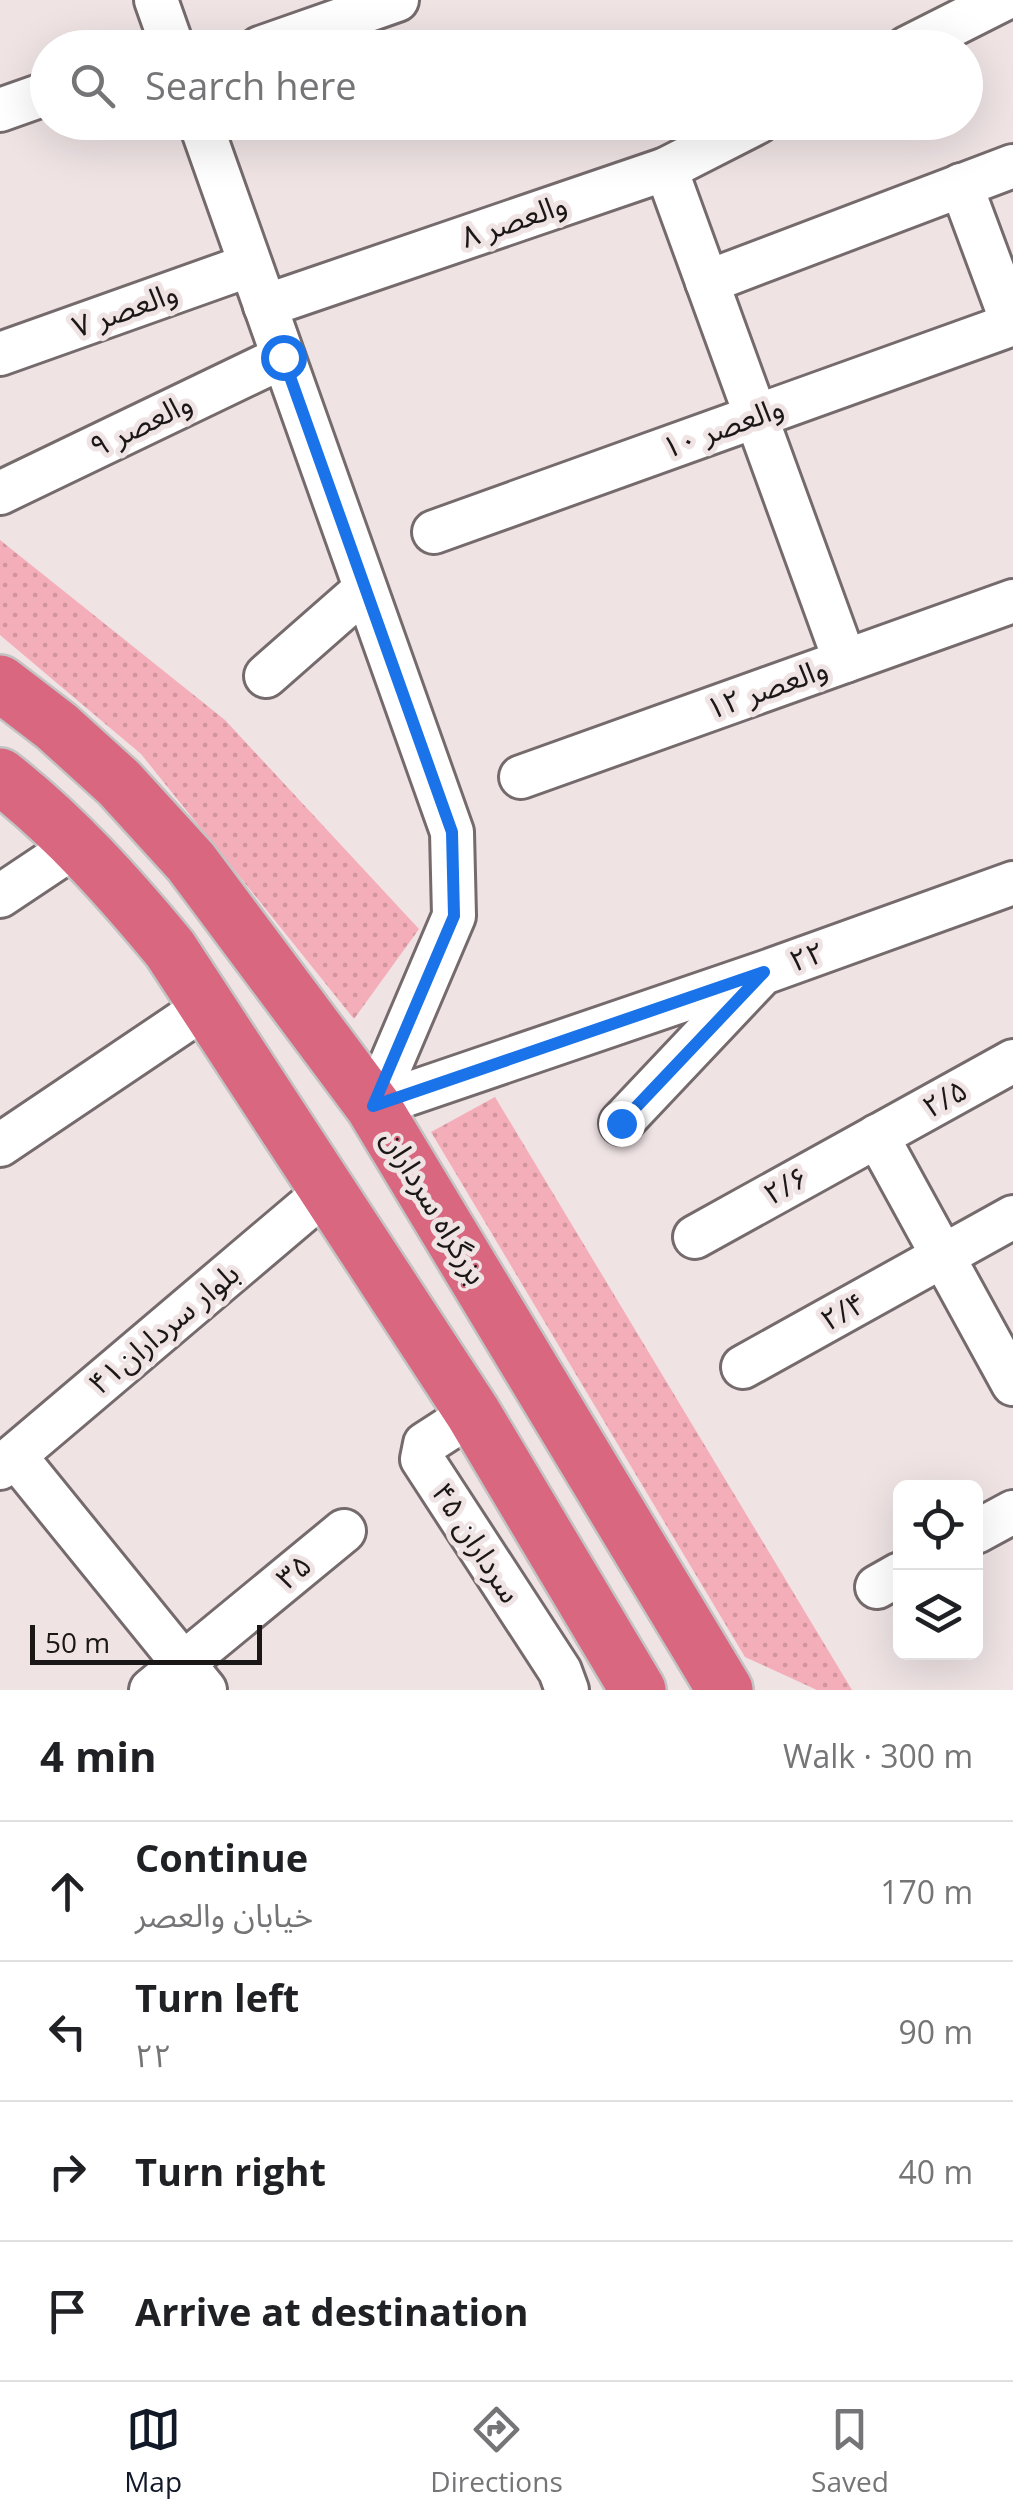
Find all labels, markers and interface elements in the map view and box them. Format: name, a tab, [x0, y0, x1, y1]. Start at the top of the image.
search box	[30, 30, 983, 140]
icon: search	[65, 58, 120, 113]
text: Search here	[145, 59, 357, 111]
street label: والعصر ۸	[455, 182, 572, 257]
street label: والعصر ۷	[66, 271, 183, 347]
route start	[261, 335, 307, 381]
street label: والعصر ۹	[82, 381, 198, 466]
street label: والعصر ۱۰	[656, 386, 789, 467]
street label: والعصر ۱۲	[700, 647, 833, 728]
street label: ۲۲	[783, 930, 830, 981]
street label: ۲/۵	[915, 1069, 974, 1127]
route end	[599, 1101, 645, 1147]
street label: بزرگراه سرداران	[373, 1121, 498, 1291]
street label: ۲/۶	[756, 1156, 815, 1214]
street label: بلوار سرداران۴۱	[79, 1253, 247, 1403]
street label: ۲/۴	[813, 1282, 872, 1340]
street label: سرداران ۴۵	[423, 1474, 531, 1610]
map controls	[893, 1480, 983, 1660]
button: locate	[893, 1480, 983, 1570]
street label: ۳۵	[267, 1544, 319, 1598]
button: layers	[893, 1570, 983, 1660]
scale bar	[30, 1620, 262, 1664]
text: 50 m	[45, 1623, 110, 1661]
text: 4 min	[40, 1727, 157, 1784]
text: Walk · 300 m	[783, 1734, 973, 1777]
text: Continue	[135, 1831, 308, 1883]
icon: ahead	[40, 1864, 95, 1919]
text: 170 m	[880, 1870, 973, 1913]
text: خیابان والعصر	[135, 1893, 313, 1936]
text: Turn left	[135, 1971, 299, 2023]
icon: left	[40, 2004, 95, 2059]
text: 90 m	[898, 2010, 973, 2053]
text: ۲۲	[135, 2033, 172, 2076]
icon: right	[40, 2144, 95, 2199]
text: Turn right	[135, 2145, 326, 2197]
text: 40 m	[898, 2150, 973, 2193]
icon: arrive	[40, 2284, 95, 2339]
text: Arrive at destination	[135, 2285, 529, 2337]
tab: Map	[124, 2402, 182, 2500]
tab: Directions	[430, 2402, 563, 2500]
tab: Saved	[811, 2402, 889, 2500]

